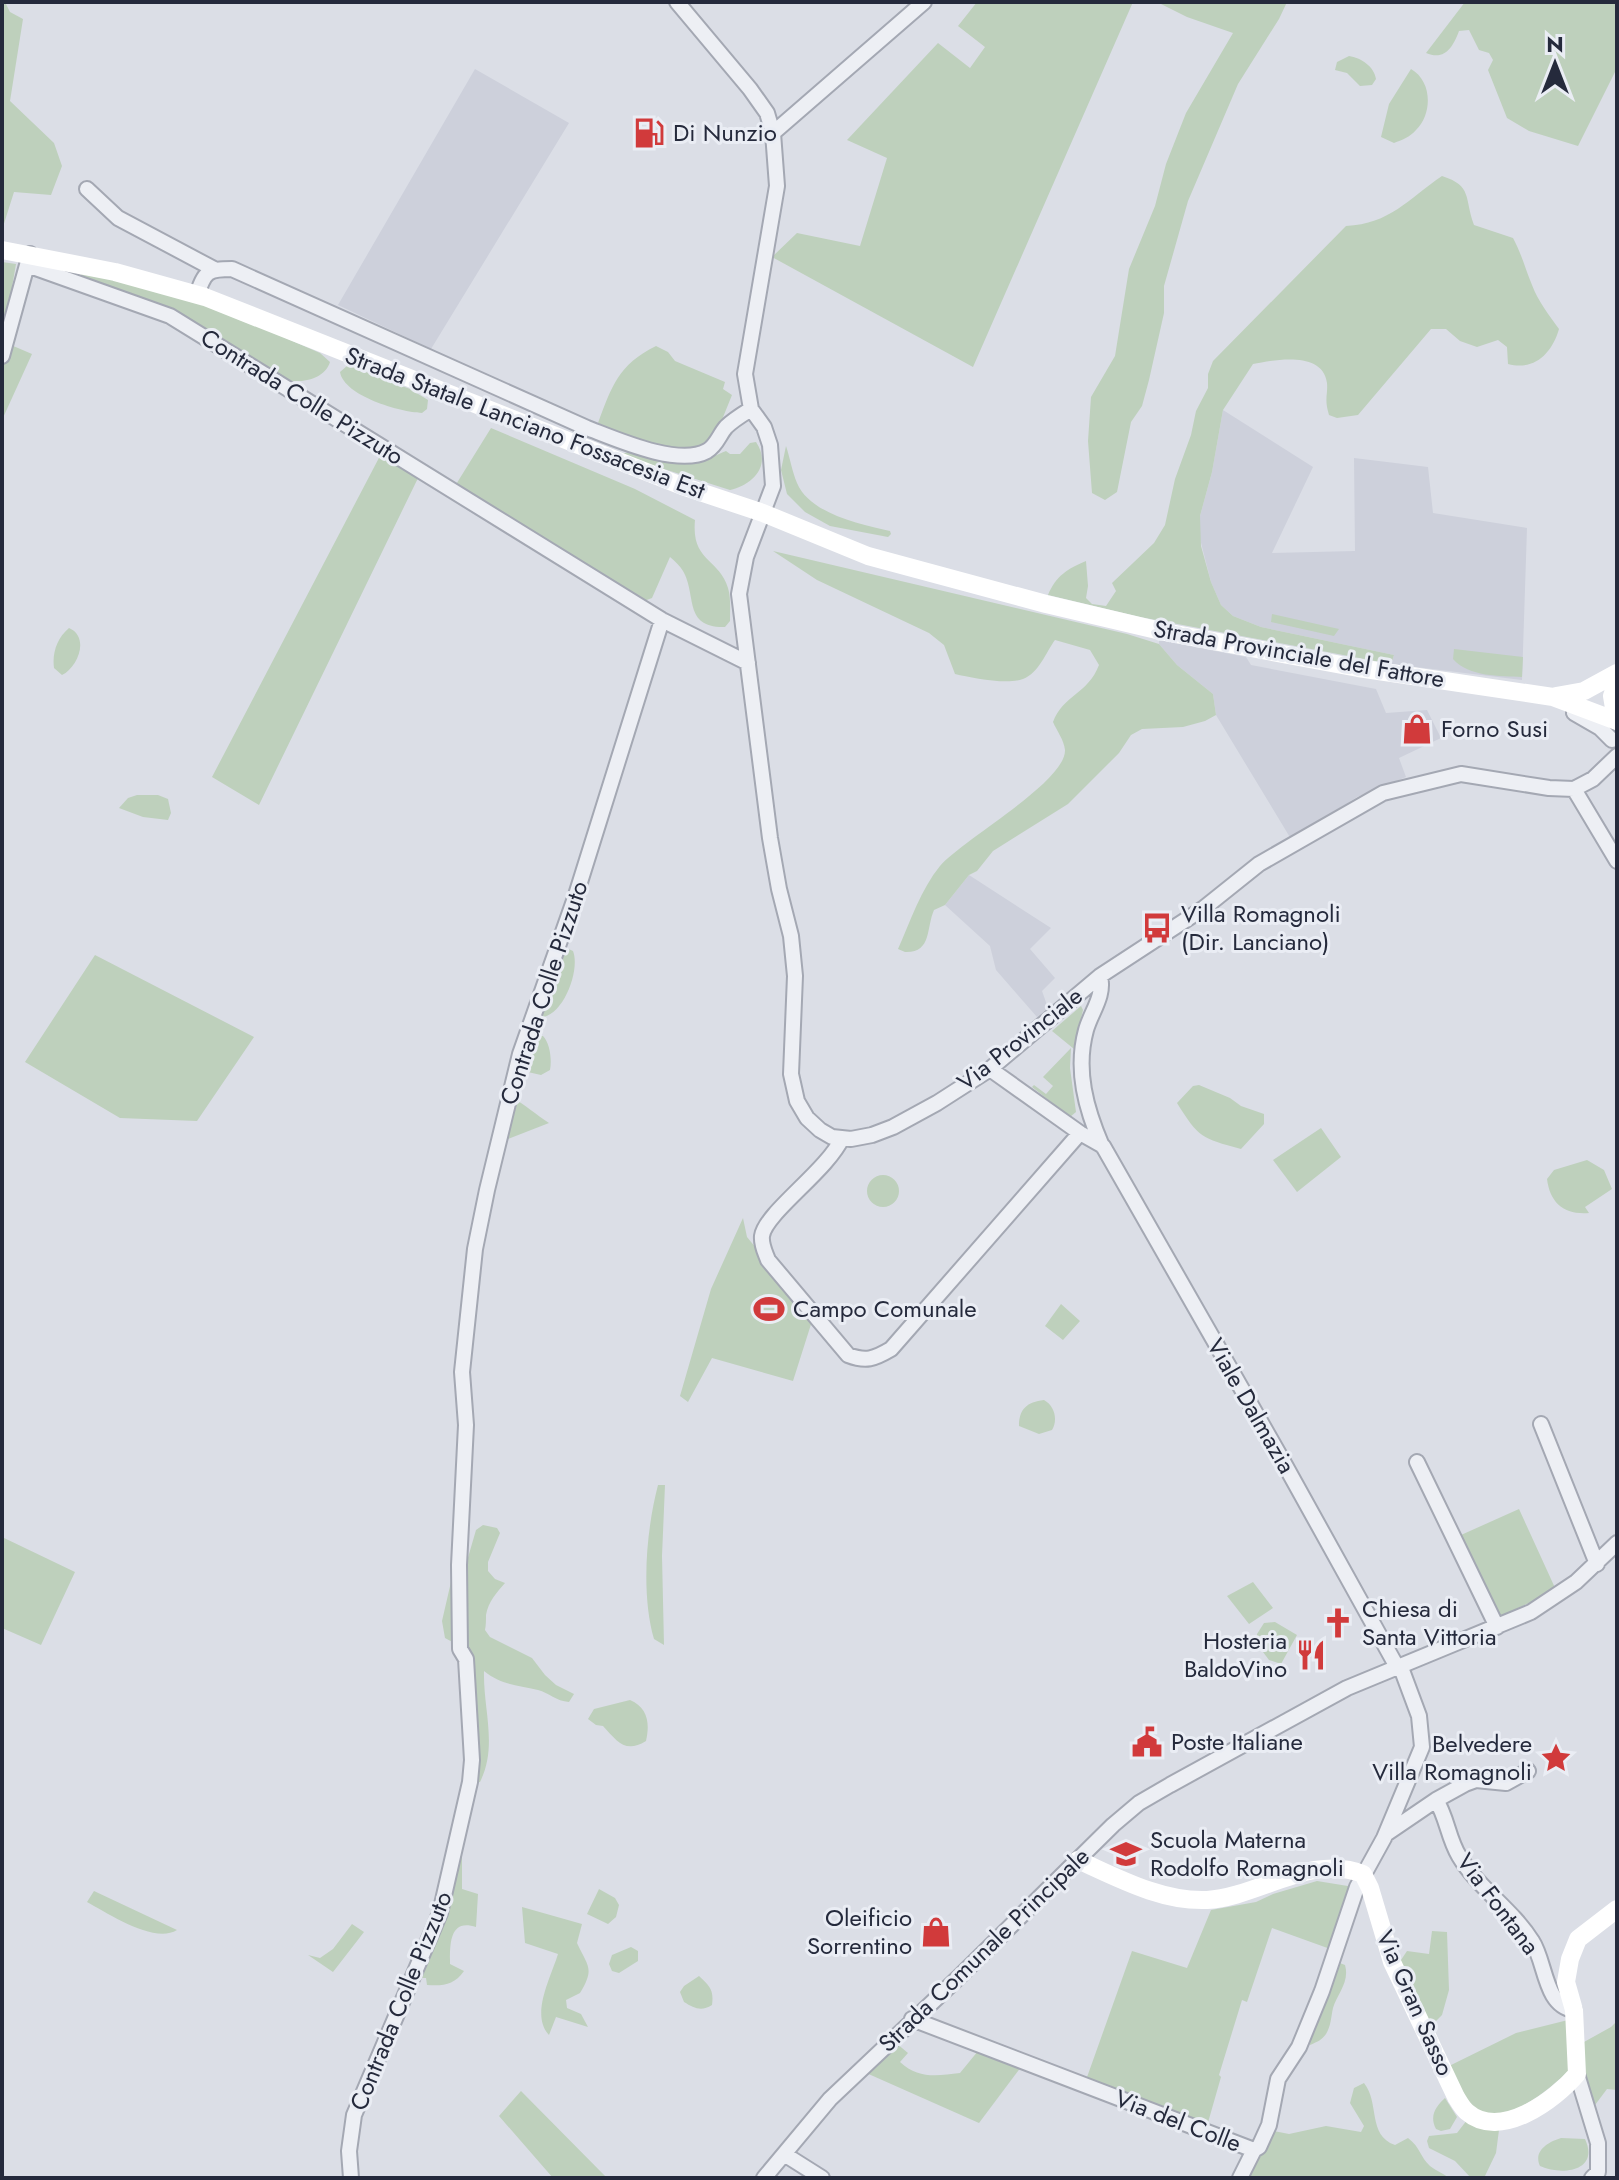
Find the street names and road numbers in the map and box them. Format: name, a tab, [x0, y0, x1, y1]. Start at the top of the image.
street label: Contrada Colle Pizzuto	[194, 320, 411, 473]
street label: Strada Statale Lanciano Fossacesia Est	[340, 337, 711, 508]
street label: Strada Provinciale del Fattore	[1151, 611, 1447, 696]
street label: Contrada Colle Pizzuto	[491, 876, 596, 1109]
street label: Via Provinciale	[950, 978, 1090, 1099]
street label: Viale Dalmazia	[1198, 1332, 1304, 1480]
street label: Strada Comunale Principale	[870, 1839, 1097, 2060]
street label: Via Fontana	[1449, 1846, 1548, 1962]
street label: Contrada Colle Pizzuto	[341, 1886, 461, 2116]
street label: Via Gran Sasso	[1368, 1924, 1463, 2081]
street label: Via del Colle	[1110, 2080, 1246, 2161]

